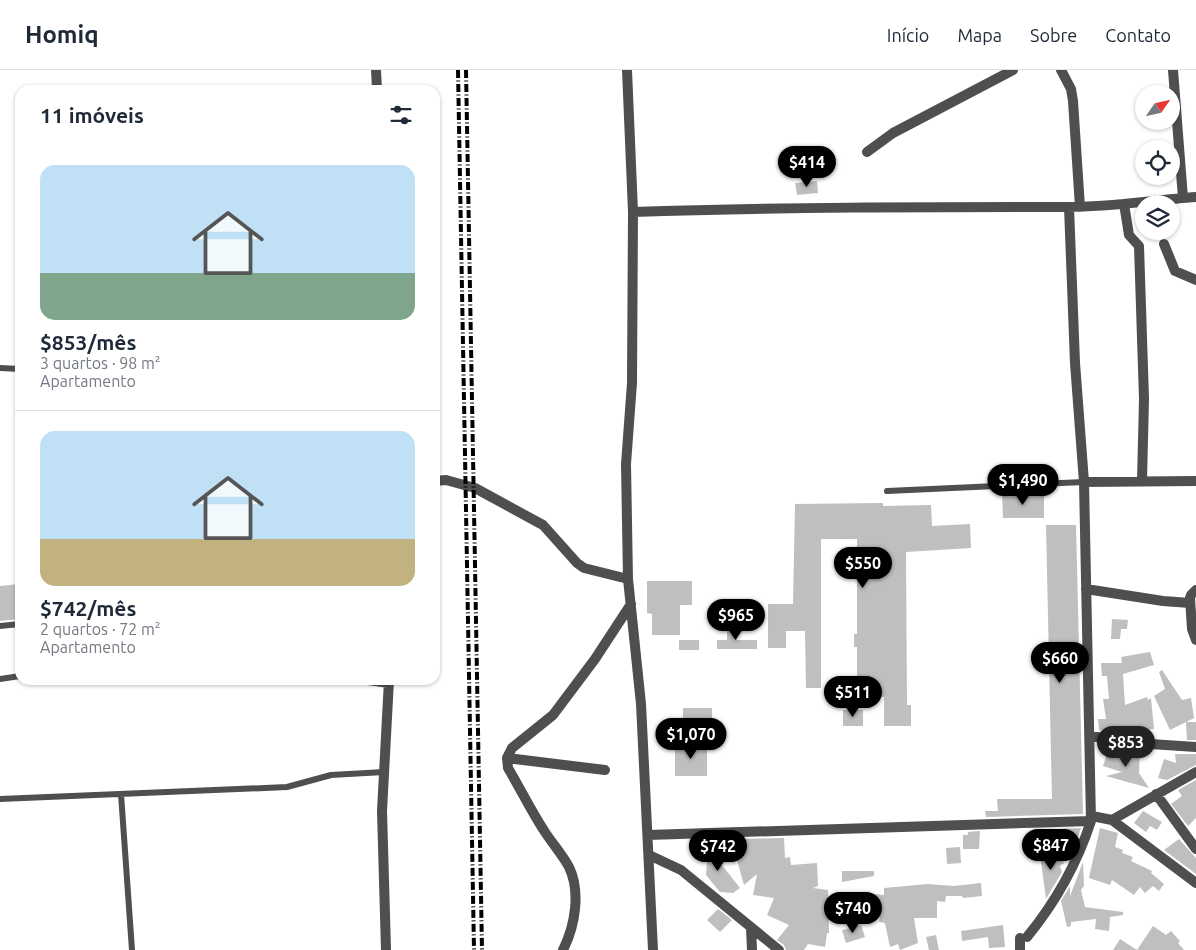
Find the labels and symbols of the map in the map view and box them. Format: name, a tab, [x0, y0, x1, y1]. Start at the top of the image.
north arrow	[1135, 85, 1180, 130]
pin: $414	[777, 146, 837, 188]
pin: $1,490	[982, 464, 1064, 506]
pin: $550	[833, 546, 893, 589]
pin: $965	[706, 598, 766, 641]
pin: $660	[1030, 642, 1090, 684]
pin: $511	[823, 676, 883, 718]
pin: $1,070	[650, 718, 732, 760]
pin: $853	[1096, 726, 1156, 768]
pin: $847	[1021, 828, 1081, 871]
pin: $742	[688, 830, 748, 872]
pin: $740	[823, 892, 883, 934]

